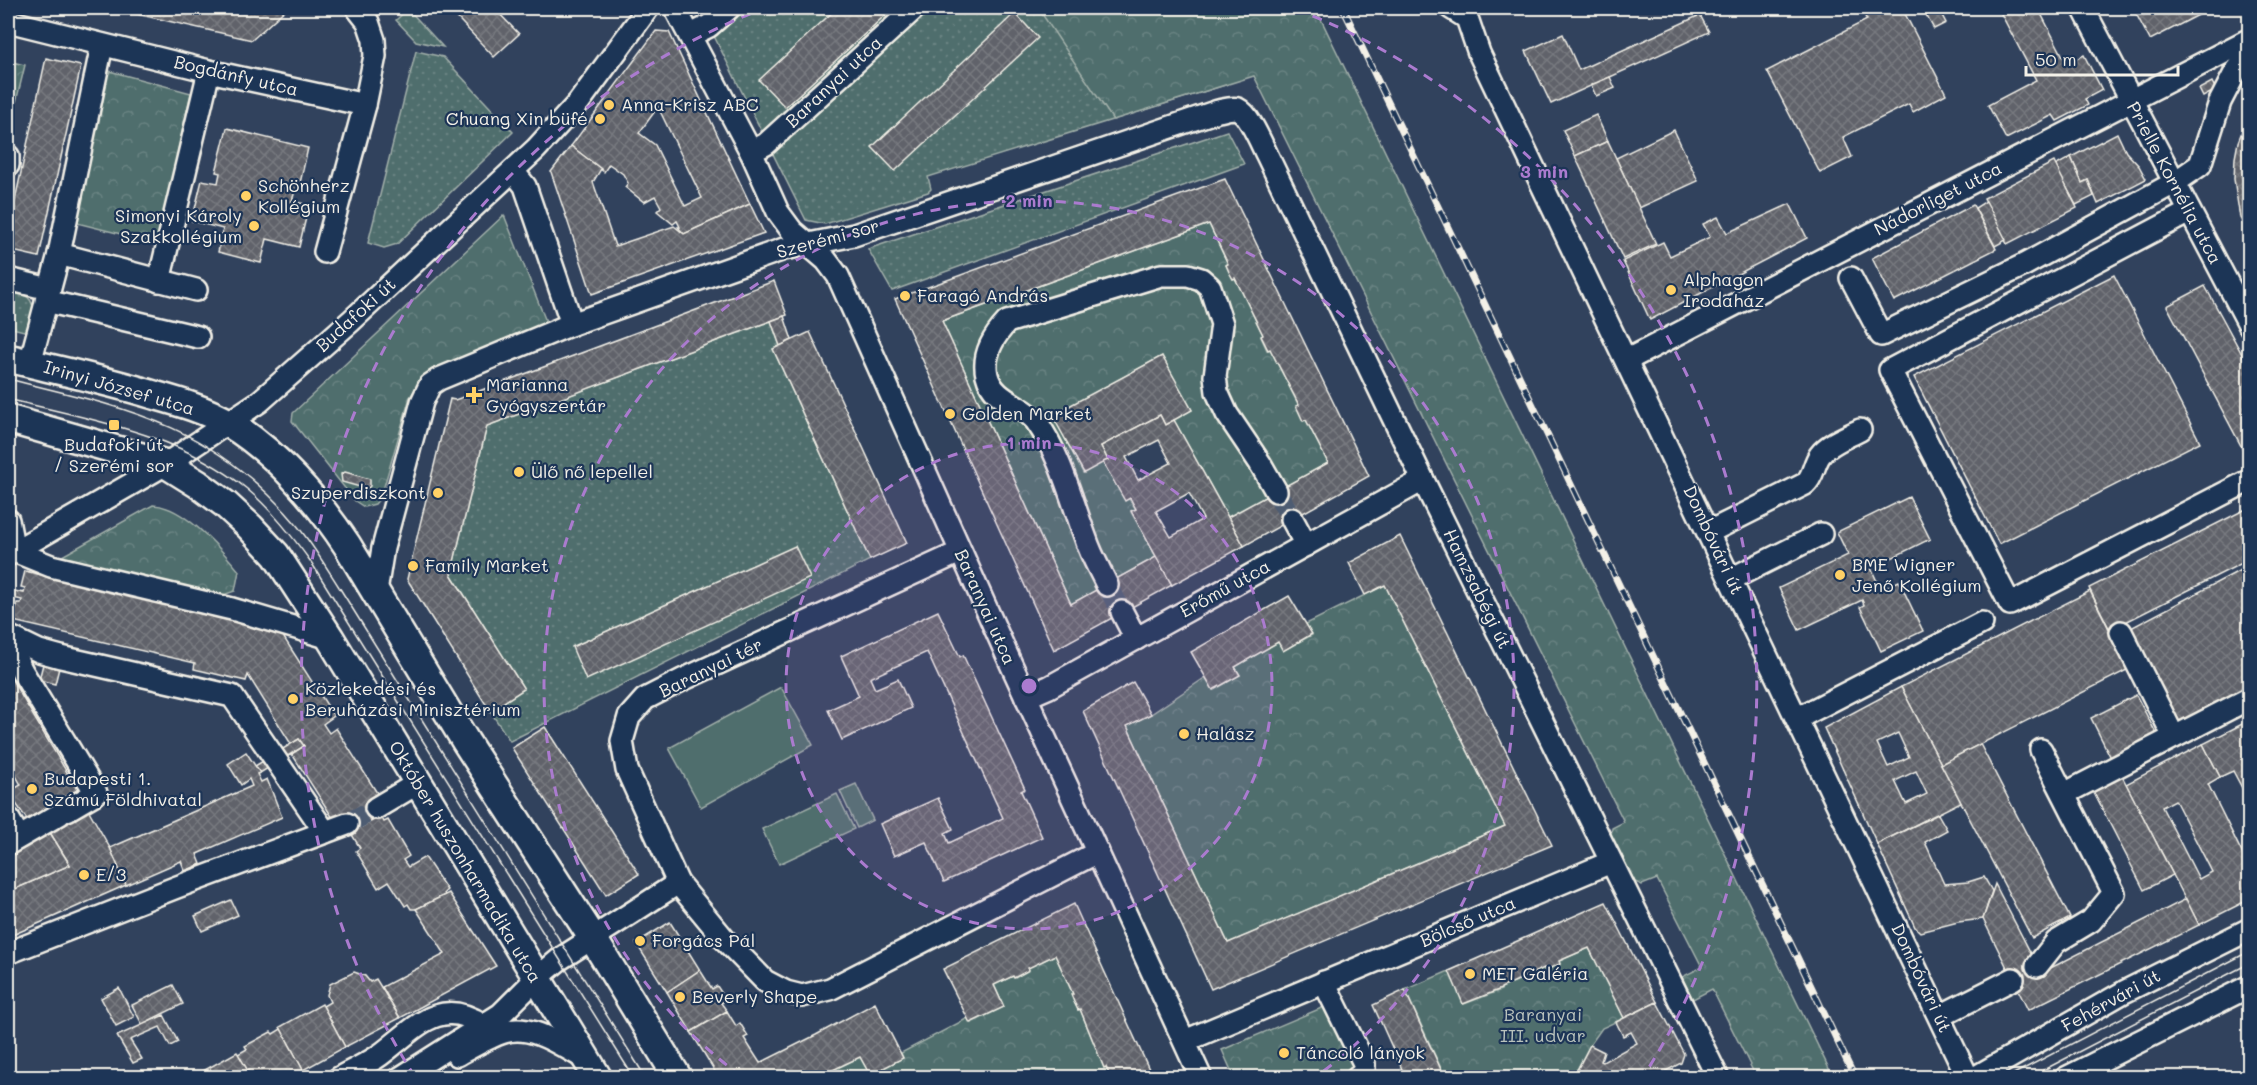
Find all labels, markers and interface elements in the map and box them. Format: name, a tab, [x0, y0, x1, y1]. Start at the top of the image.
street label: Baranyai utca	[780, 30, 887, 132]
scale bar	[2026, 39, 2178, 77]
text: 50 m	[2035, 47, 2077, 71]
street label: Bogdánfy utca	[172, 49, 301, 101]
place label: Anna-Krisz ABC	[621, 92, 759, 116]
street label: Prielle Kornélia utca	[2122, 97, 2228, 268]
marker: Anna-Krisz ABC	[602, 98, 616, 112]
place label: Chuang Xin büfé	[446, 106, 588, 130]
marker: Chuang Xin büfé	[593, 112, 607, 126]
street label: Nádorliget utca	[1870, 156, 2006, 241]
text: 3 min	[1520, 159, 1568, 183]
place label: Schönherz Kollégium	[258, 173, 350, 218]
text: 2 min	[1005, 188, 1053, 212]
marker: Schönherz Kollégium	[239, 189, 253, 203]
place label: Simonyi Károly Szakkollégium	[115, 203, 242, 248]
street label: Szerémi sor	[774, 213, 882, 263]
marker: Simonyi Károly Szakkollégium	[247, 219, 261, 233]
place label: Alphagon Irodaház	[1683, 267, 1765, 312]
street label: Budafoki út	[310, 272, 400, 357]
place label: Faragó András	[917, 283, 1048, 307]
marker: Alphagon Irodaház	[1664, 283, 1678, 297]
marker: Faragó András	[898, 289, 912, 303]
street label: Irinyi József utca	[41, 354, 197, 420]
place label: Marianna Gyógyszertár	[486, 372, 606, 417]
marker: Marianna Gyógyszertár	[467, 388, 481, 402]
place label: Golden Market	[962, 401, 1092, 425]
marker: Golden Market	[943, 407, 957, 421]
marker: Budafoki út / Szerémi sor	[107, 418, 121, 432]
text: 1 min	[1006, 430, 1052, 454]
place label: Budafoki út / Szerémi sor	[54, 432, 174, 477]
place label: Ülő nő lepellel	[531, 459, 653, 483]
marker: Ülő nő lepellel	[512, 465, 526, 479]
place label: Szuperdiszkont	[291, 480, 426, 504]
street label: Dombóvári út	[1678, 481, 1750, 598]
marker: Szuperdiszkont	[431, 486, 445, 500]
street label: Hamzsabégi út	[1438, 525, 1517, 653]
street label: Baranyai utca	[950, 545, 1022, 668]
place label: BME Wigner Jenő Kollégium	[1852, 552, 1982, 597]
place label: Family Market	[425, 553, 549, 577]
street label: Erőmű utca	[1175, 553, 1274, 623]
marker: Family Market	[406, 559, 420, 573]
marker: BME Wigner Jenő Kollégium	[1833, 568, 1847, 582]
street label: Baranyai tér	[655, 632, 766, 703]
place label: Közlekedési és Beruházási Minisztérium	[305, 676, 521, 721]
centre of rings	[1019, 676, 1039, 696]
marker: Közlekedési és Beruházási Minisztérium	[286, 692, 300, 706]
place label: Halász	[1196, 721, 1255, 745]
marker: Halász	[1177, 727, 1191, 741]
street label: Október huszonharmadika utca	[384, 736, 548, 987]
place label: Budapesti 1. Számú Földhivatal	[44, 766, 202, 811]
marker: Budapesti 1. Számú Földhivatal	[25, 782, 39, 796]
place label: E/3	[96, 862, 126, 886]
marker: E/3	[77, 868, 91, 882]
street label: Bölcső utca	[1416, 890, 1519, 952]
street label: Dombóvári út	[1886, 919, 1958, 1036]
place label: Forgács Pál	[652, 928, 755, 952]
marker: Forgács Pál	[633, 934, 647, 948]
place label: MET Galéria	[1482, 961, 1588, 985]
street label: Fehérvári út	[2057, 963, 2164, 1037]
marker: MET Galéria	[1463, 967, 1477, 981]
place label: Beverly Shape	[692, 984, 817, 1008]
marker: Beverly Shape	[673, 990, 687, 1004]
park label: Baranyai III. udvar	[1500, 1002, 1586, 1047]
place label: Táncoló lányok	[1296, 1040, 1425, 1064]
marker: Táncoló lányok	[1277, 1046, 1291, 1060]

